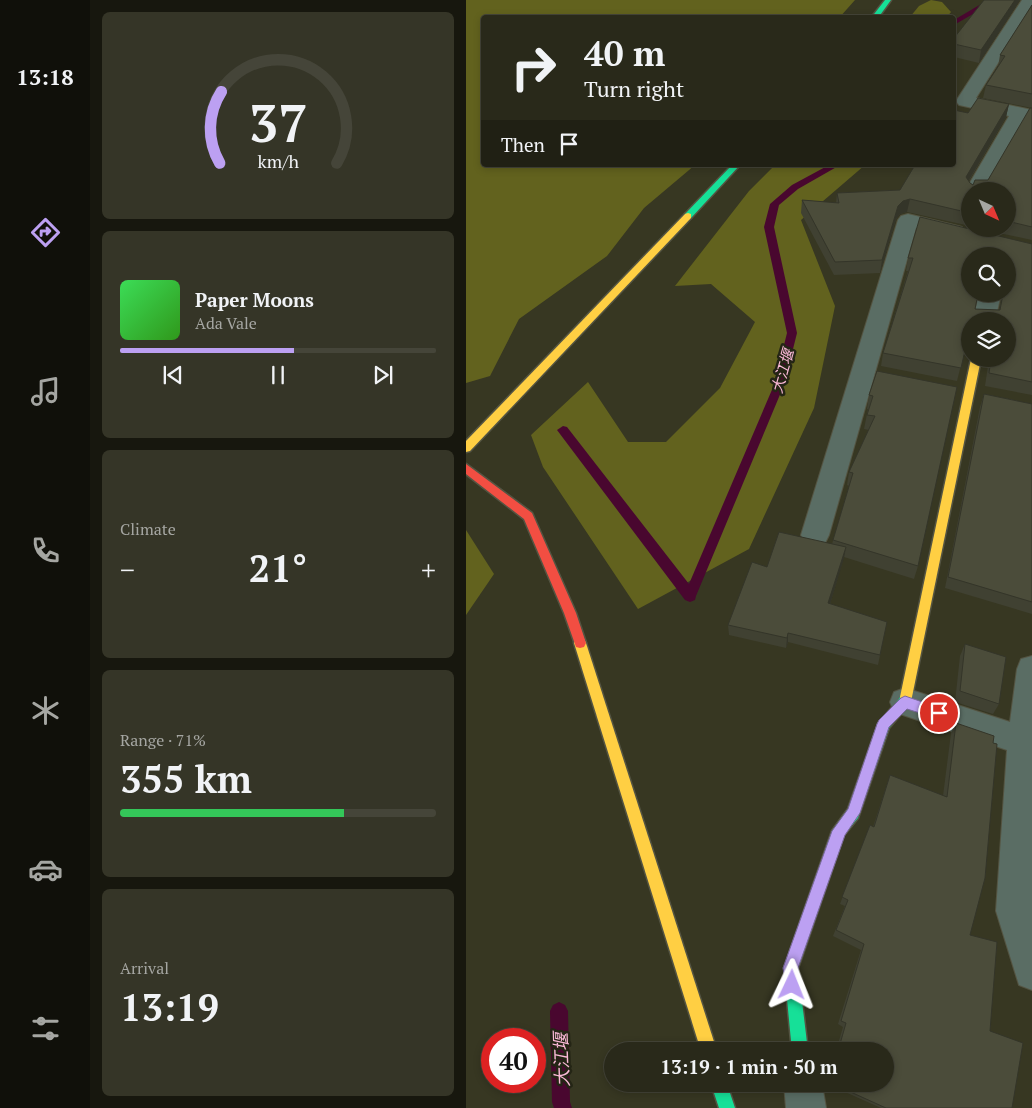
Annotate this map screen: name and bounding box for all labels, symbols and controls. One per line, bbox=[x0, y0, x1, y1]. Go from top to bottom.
text: 40 m bbox=[584, 30, 665, 76]
icon: right bbox=[501, 35, 566, 100]
text: 13:18 bbox=[16, 62, 74, 91]
text: Turn right bbox=[584, 74, 684, 103]
text: 37 bbox=[249, 88, 307, 157]
icon: arrive bbox=[555, 130, 583, 158]
text: Then bbox=[501, 132, 545, 157]
text: km/h bbox=[257, 149, 299, 173]
north arrow bbox=[961, 182, 1016, 238]
map controls bbox=[961, 182, 1016, 367]
icon: directions bbox=[28, 215, 63, 250]
button: search bbox=[961, 247, 1016, 302]
text: Paper Moons bbox=[195, 287, 314, 312]
text: Ada Vale bbox=[195, 312, 257, 334]
button: layers bbox=[961, 312, 1016, 367]
water label: 大江堰 bbox=[766, 344, 799, 395]
icon: previous bbox=[159, 361, 187, 389]
icon: pause bbox=[264, 361, 292, 389]
icon: next bbox=[369, 361, 397, 389]
icon: music bbox=[28, 374, 63, 409]
text: Climate bbox=[120, 518, 176, 540]
icon: phone bbox=[28, 533, 63, 568]
text: 21° bbox=[249, 543, 307, 593]
text: − bbox=[120, 551, 135, 588]
text: + bbox=[421, 551, 436, 588]
pin bbox=[918, 692, 960, 734]
icon: climate bbox=[28, 693, 63, 728]
icon: arrive bbox=[925, 699, 953, 727]
text: Range · 71% bbox=[120, 729, 206, 751]
text: 355 km bbox=[120, 754, 252, 804]
icon: car bbox=[28, 852, 63, 887]
text: Arrival bbox=[120, 957, 169, 979]
position arrow bbox=[765, 958, 817, 1010]
text: 13:19 bbox=[120, 982, 219, 1032]
icon: filters bbox=[28, 1011, 63, 1046]
speed limit sign: 40 bbox=[481, 1028, 546, 1093]
water label: 大江堰 bbox=[548, 1030, 574, 1087]
text: 13:19 · 1 min · 50 m bbox=[660, 1054, 838, 1079]

